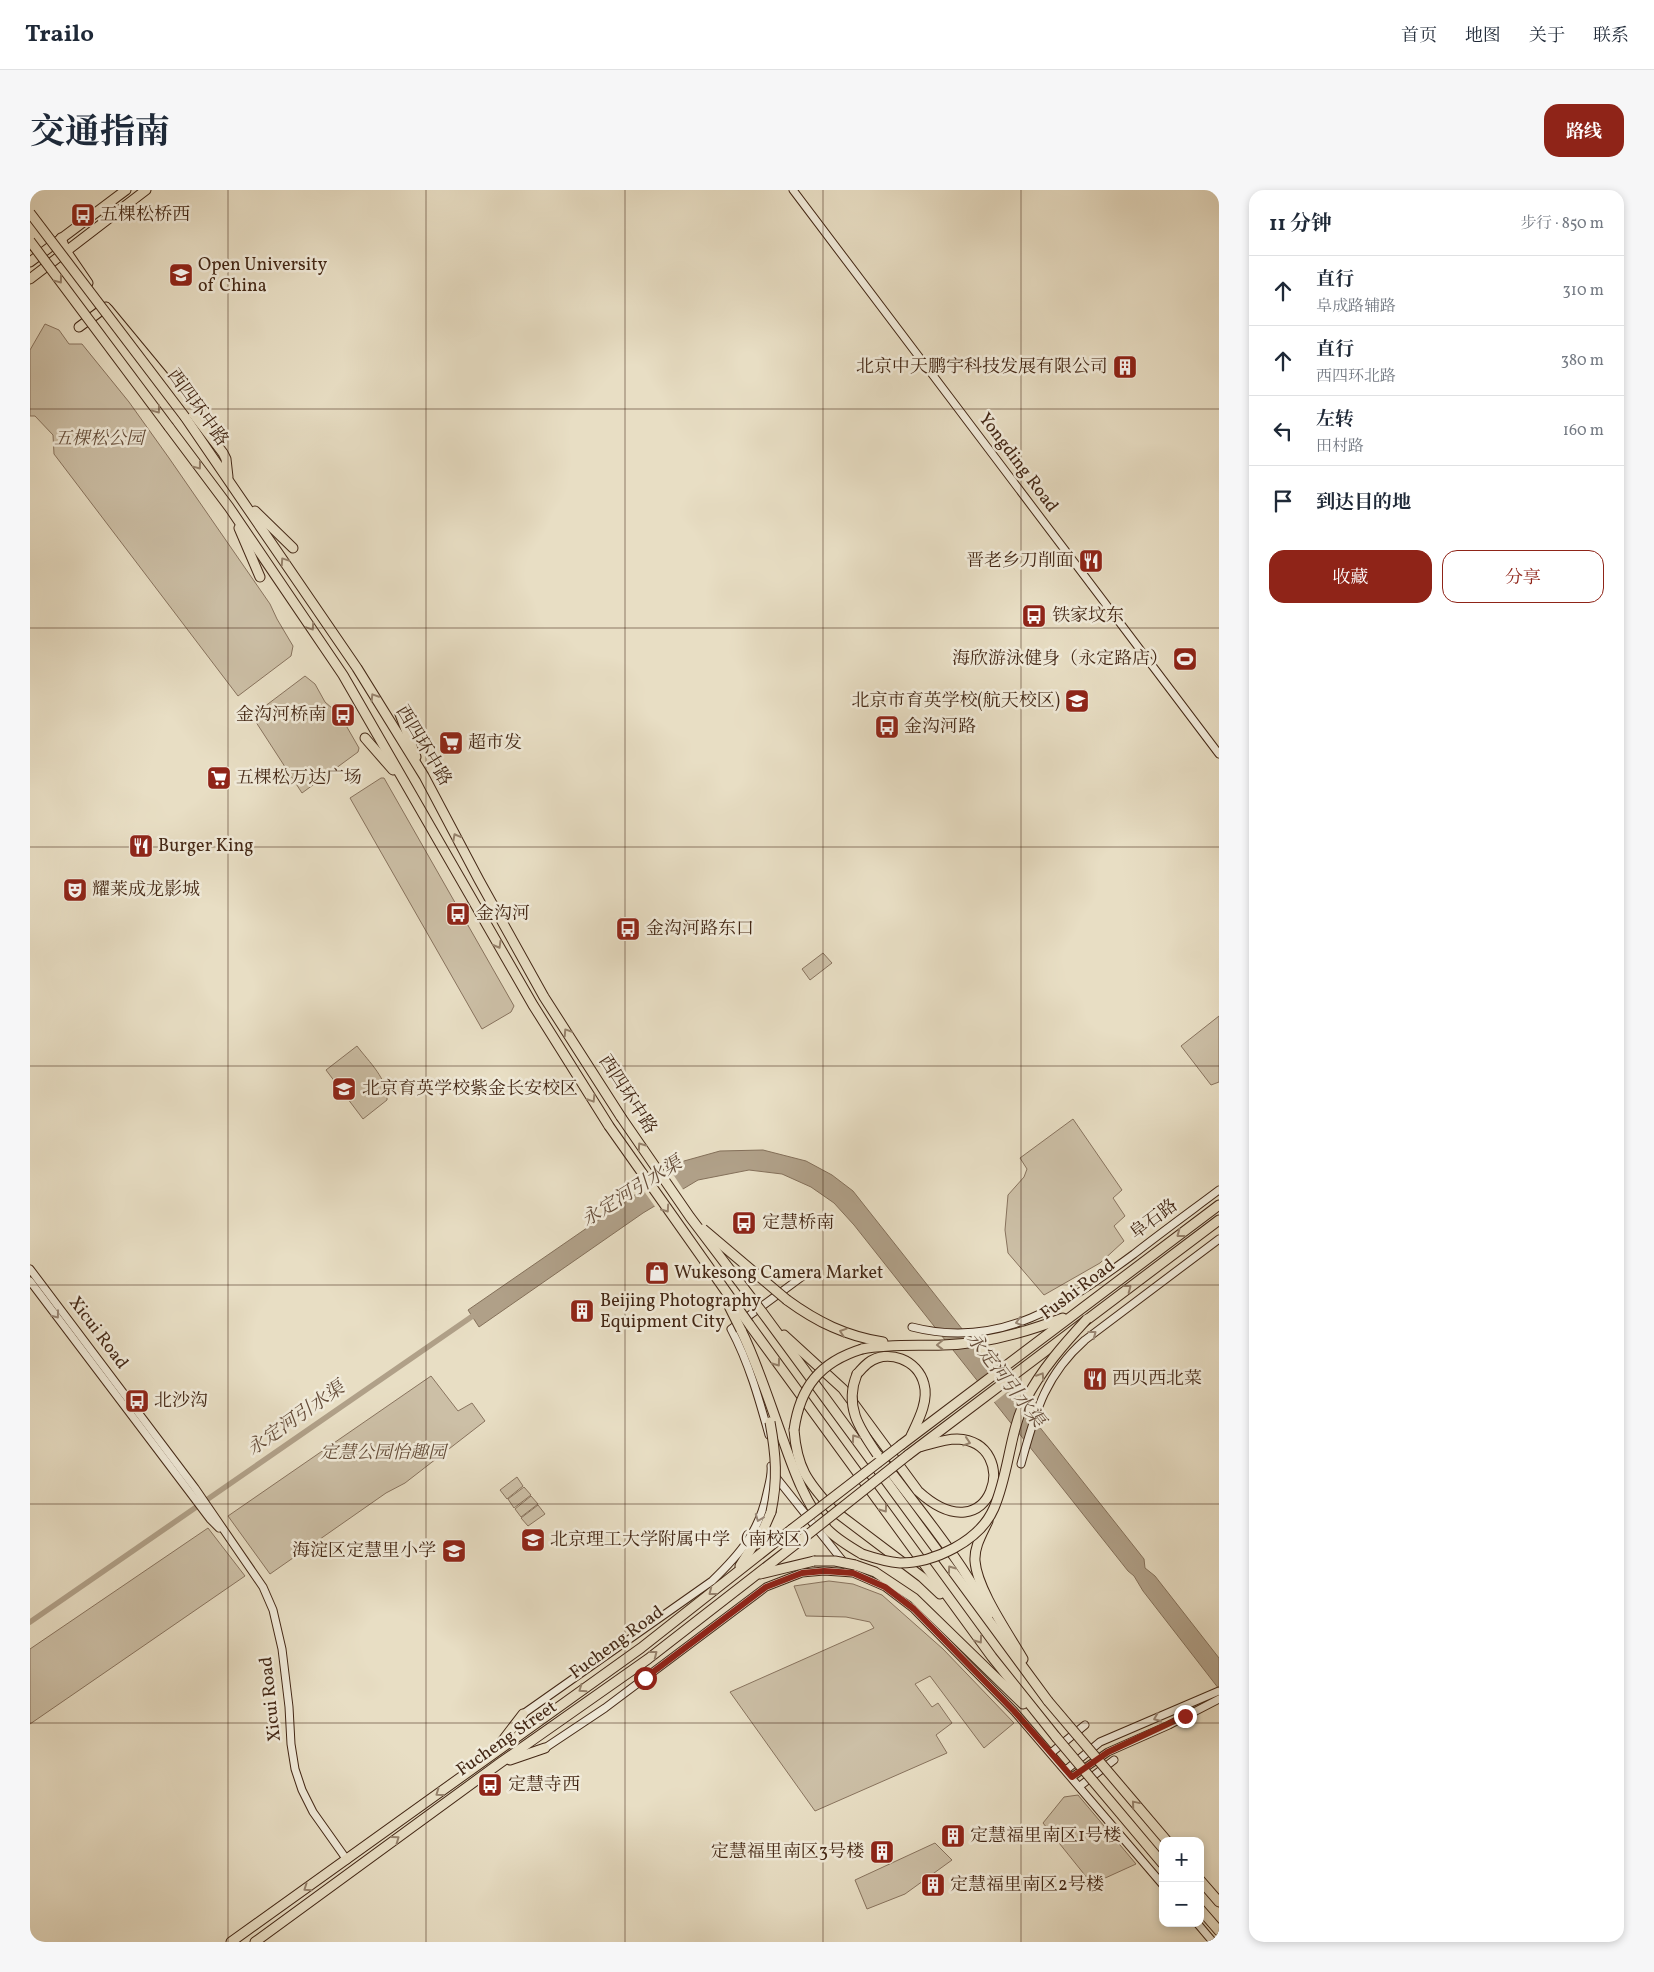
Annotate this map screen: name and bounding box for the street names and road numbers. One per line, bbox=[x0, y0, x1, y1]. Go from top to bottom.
street label: 西四环中路 bbox=[160, 364, 234, 452]
street label: Yongding Road bbox=[972, 408, 1064, 518]
street label: 西四环中路 bbox=[389, 701, 457, 791]
street label: 西四环中路 bbox=[592, 1050, 662, 1140]
street label: 阜石路 bbox=[1125, 1194, 1183, 1246]
street label: Fushi Road bbox=[1035, 1254, 1121, 1326]
street label: Xicui Road bbox=[62, 1291, 134, 1375]
street label: Fucheng Road bbox=[565, 1600, 669, 1686]
street label: Xicui Road bbox=[254, 1655, 288, 1743]
street label: Fucheng Street bbox=[452, 1695, 562, 1783]

